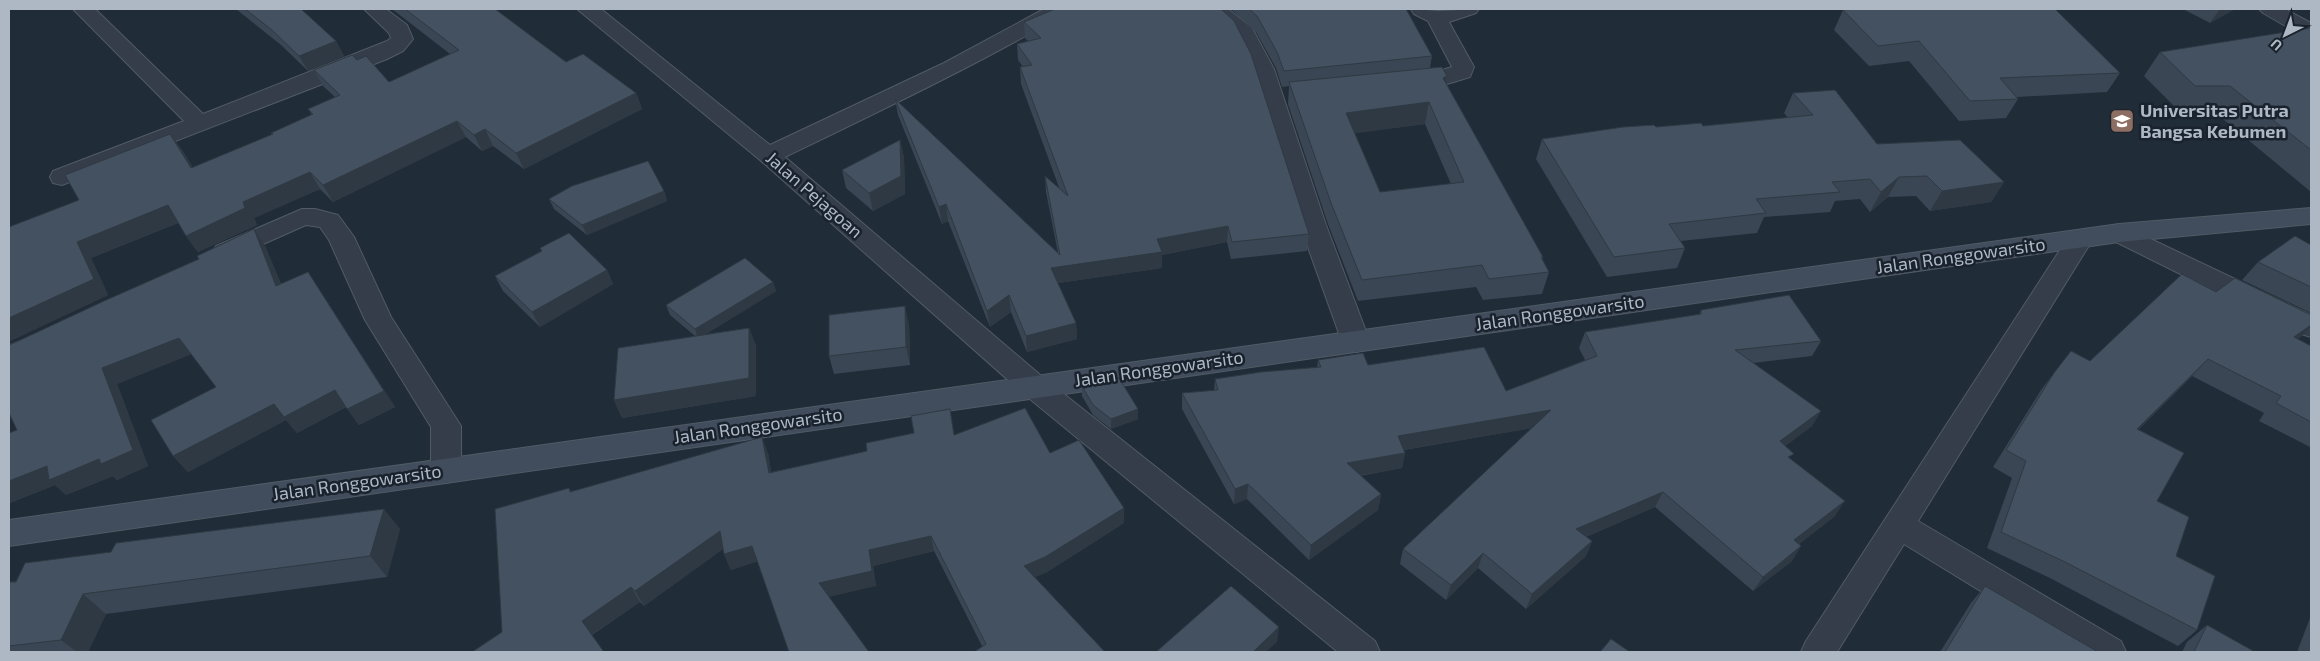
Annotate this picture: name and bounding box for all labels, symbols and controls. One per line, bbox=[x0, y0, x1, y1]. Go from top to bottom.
north arrow bbox=[2260, 10, 2310, 60]
text: U bbox=[2267, 36, 2285, 55]
place label: Universitas Putra Bangsa Kebumen bbox=[2140, 99, 2289, 142]
school or university icon: Universitas Putra Bangsa Kebumen bbox=[2109, 108, 2135, 134]
street label: Jalan Pejagoan bbox=[762, 146, 867, 242]
street label: Jalan Ronggowarsito bbox=[1875, 232, 2047, 278]
street label: Jalan Ronggowarsito bbox=[1474, 289, 1646, 335]
street label: Jalan Ronggowarsito bbox=[1073, 345, 1245, 391]
street label: Jalan Ronggowarsito bbox=[672, 402, 844, 448]
street label: Jalan Ronggowarsito bbox=[271, 459, 443, 505]

